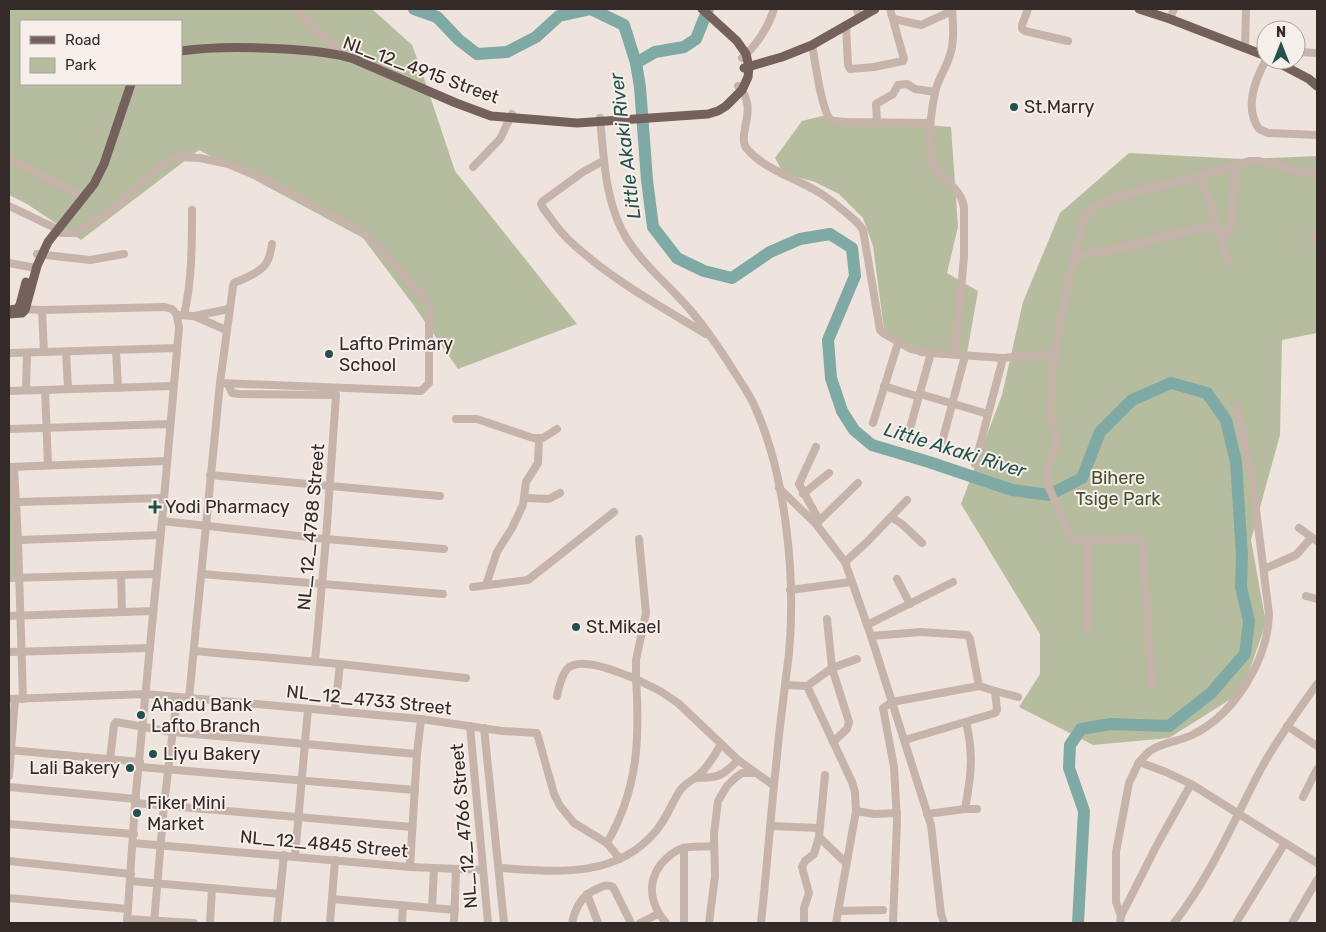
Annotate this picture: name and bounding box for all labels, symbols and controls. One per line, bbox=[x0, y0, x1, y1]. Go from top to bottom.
legend bbox=[20, 20, 182, 85]
north arrow bbox=[1256, 20, 1306, 70]
text: N bbox=[1276, 24, 1286, 41]
text: Road bbox=[65, 31, 101, 49]
street label: NL_12_4915 Street bbox=[340, 32, 502, 108]
text: Park bbox=[65, 56, 96, 74]
water label: Little Akaki River bbox=[605, 71, 645, 220]
place label: St.Marry bbox=[1024, 96, 1095, 118]
marker: St.Marry bbox=[1008, 101, 1020, 113]
place label: Lafto Primary School bbox=[339, 333, 453, 376]
marker: Lafto Primary School bbox=[323, 348, 335, 360]
water label: Little Akaki River bbox=[881, 417, 1029, 483]
street label: NL_12_4788 Street bbox=[293, 443, 329, 611]
park label: Bihere Tsige Park bbox=[1075, 467, 1161, 510]
place label: Yodi Pharmacy bbox=[165, 496, 290, 518]
marker: Yodi Pharmacy bbox=[149, 501, 161, 513]
place label: St.Mikael bbox=[586, 616, 661, 638]
marker: St.Mikael bbox=[570, 621, 582, 633]
street label: NL_12_4733 Street bbox=[285, 680, 453, 720]
place label: Ahadu Bank Lafto Branch bbox=[151, 694, 260, 737]
marker: Ahadu Bank Lafto Branch bbox=[135, 709, 147, 721]
place label: Liyu Bakery bbox=[163, 743, 260, 765]
street label: NL_12_4766 Street bbox=[446, 743, 482, 909]
marker: Liyu Bakery bbox=[147, 748, 159, 760]
place label: Lali Bakery bbox=[29, 757, 120, 779]
marker: Lali Bakery bbox=[124, 762, 136, 774]
place label: Fiker Mini Market bbox=[147, 792, 226, 835]
marker: Fiker Mini Market bbox=[131, 807, 143, 819]
street label: NL_12_4845 Street bbox=[239, 826, 409, 862]

